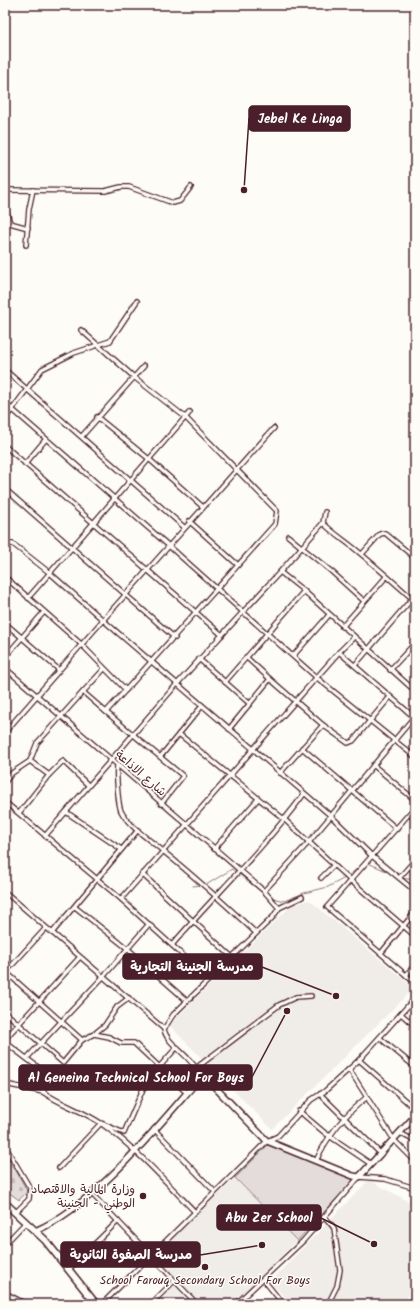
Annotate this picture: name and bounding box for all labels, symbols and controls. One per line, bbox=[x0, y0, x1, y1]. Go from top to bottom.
callout: Jebel Ke Linga bbox=[249, 106, 350, 131]
text: Jebel Ke Linga bbox=[258, 109, 343, 130]
street label: شارع الاذاعة bbox=[111, 746, 171, 801]
callout: مدرسة الجنينة التجارية bbox=[123, 954, 262, 979]
text: مدرسة الجنينة التجارية bbox=[130, 957, 254, 978]
callout: Al Geneina Technical School For Boys bbox=[19, 1065, 252, 1090]
text: Al Geneina Technical School For Boys bbox=[28, 1068, 244, 1089]
place label: وزارة المالية والاقتصاد الوطني - الجنينة bbox=[31, 1180, 135, 1214]
marker: وزارة المالية والاقتصاد الوطني - الجنينة bbox=[138, 1191, 148, 1201]
callout: Abu Zer School bbox=[217, 1205, 321, 1230]
text: Abu Zer School bbox=[225, 1208, 313, 1229]
callout: مدرسة الصفوة الثانوية bbox=[61, 1242, 200, 1267]
text: مدرسة الصفوة الثانوية bbox=[70, 1245, 193, 1266]
marker: School Farouq Secondary School For Boys bbox=[200, 1262, 210, 1272]
place label: School Farouq Secondary School For Boys bbox=[100, 1271, 310, 1290]

